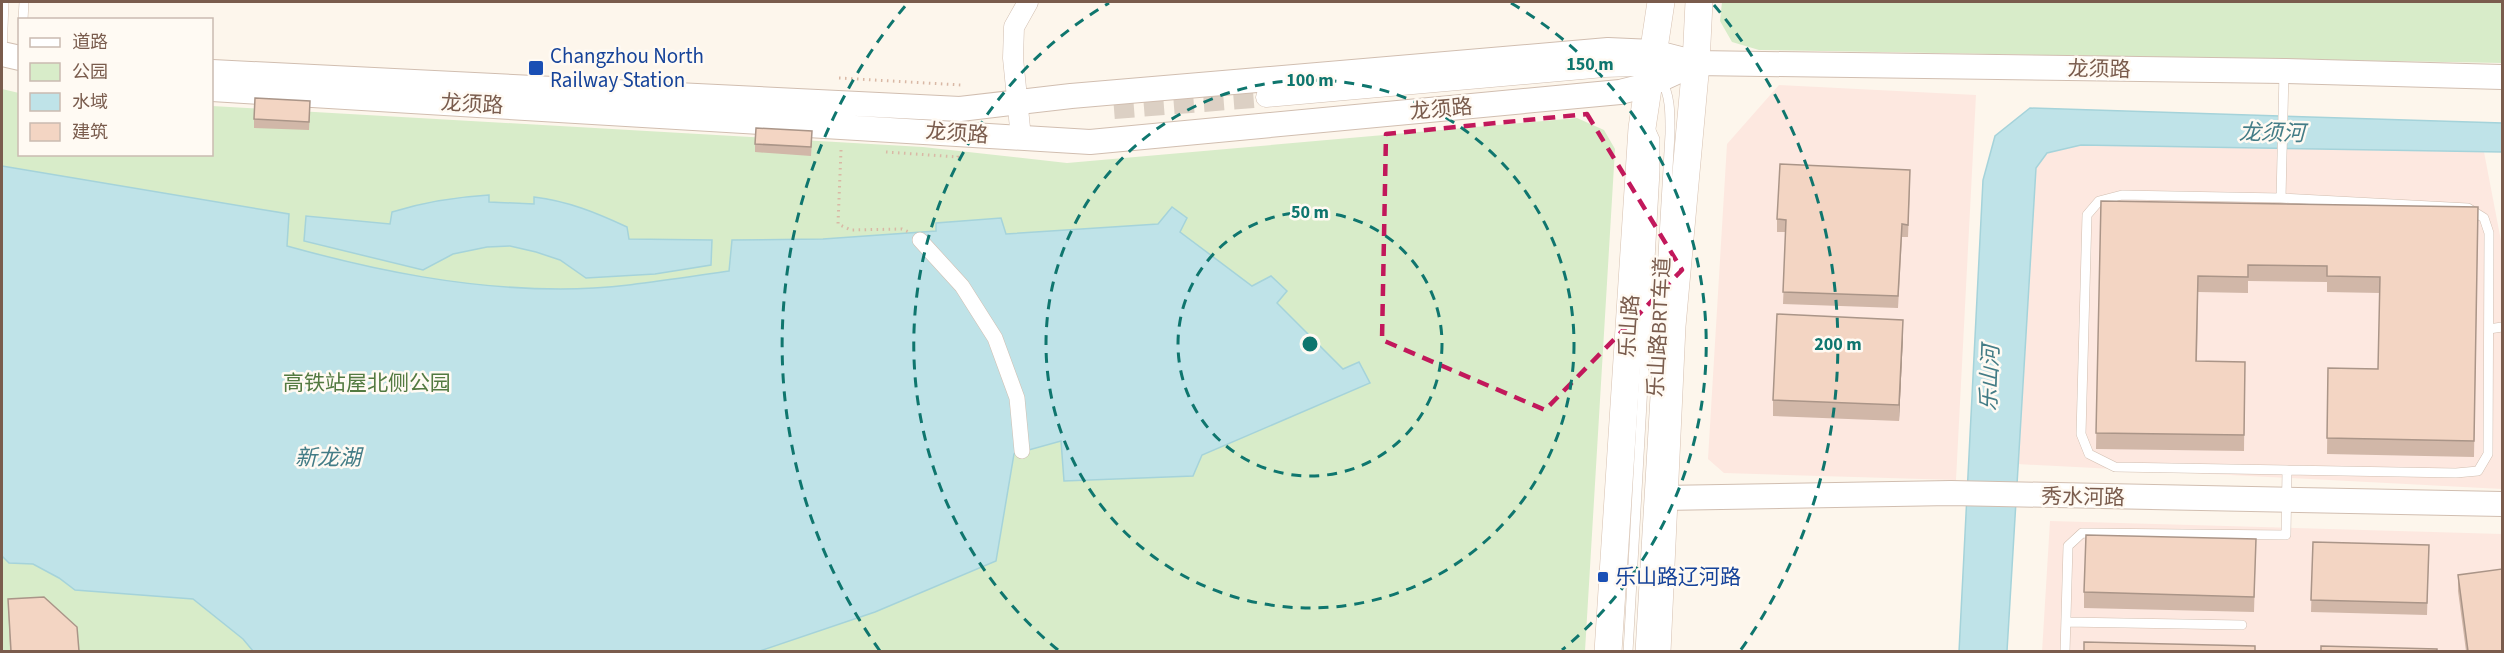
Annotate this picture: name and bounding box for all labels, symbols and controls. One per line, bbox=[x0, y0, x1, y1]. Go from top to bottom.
legend bbox=[18, 18, 213, 156]
text: 道路 bbox=[72, 30, 108, 55]
place label: Changzhou North Railway Station bbox=[550, 41, 704, 95]
text: 150 m bbox=[1566, 52, 1614, 77]
street label: 龙须路 bbox=[2067, 53, 2131, 85]
marker: Changzhou North Railway Station bbox=[527, 59, 545, 77]
text: 公园 bbox=[72, 60, 108, 85]
text: 100 m bbox=[1286, 68, 1334, 93]
street label: 龙须路 bbox=[440, 87, 504, 121]
text: 水域 bbox=[72, 90, 108, 115]
street label: 龙须路 bbox=[1408, 91, 1474, 127]
street label: 龙须路 bbox=[925, 116, 989, 150]
water label: 龙须河 bbox=[2239, 116, 2309, 150]
text: 建筑 bbox=[72, 120, 108, 145]
text: 50 m bbox=[1291, 200, 1329, 225]
street label: 乐山路BRT车道 bbox=[1640, 256, 1678, 398]
street label: 乐山路 bbox=[1612, 294, 1646, 358]
text: 200 m bbox=[1814, 332, 1862, 357]
centre of rings bbox=[1300, 334, 1320, 354]
water label: 乐山河 bbox=[1973, 341, 2007, 412]
park label: 高铁站屋北侧公园 bbox=[283, 368, 451, 398]
water label: 新龙湖 bbox=[295, 442, 364, 474]
street label: 秀水河路 bbox=[2041, 481, 2125, 513]
place label: 乐山路辽河路 bbox=[1615, 562, 1741, 592]
marker: 乐山路辽河路 bbox=[1596, 570, 1610, 584]

